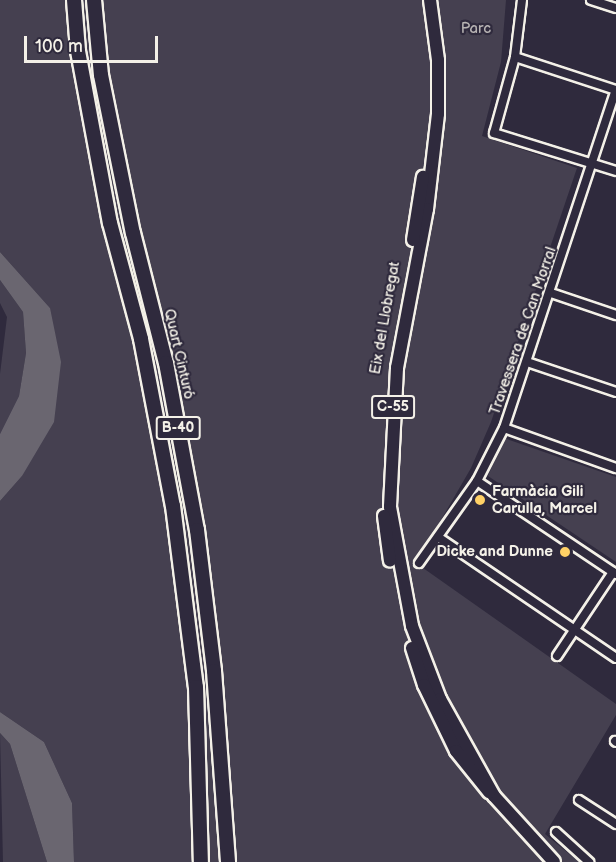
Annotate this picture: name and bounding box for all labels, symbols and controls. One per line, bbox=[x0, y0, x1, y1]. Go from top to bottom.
park label: Parc bbox=[461, 20, 491, 38]
scale bar bbox=[27, 24, 160, 62]
text: 100 m bbox=[35, 36, 83, 57]
street label: Travessera de Can Morral bbox=[486, 245, 560, 417]
street label: Eix del Llobregat bbox=[366, 260, 404, 376]
street label: Quart Cinturó bbox=[160, 307, 198, 401]
road number: C-55 bbox=[370, 396, 416, 418]
road number: B-40 bbox=[156, 417, 201, 439]
place label: Farmàcia Gili Carulla, Marcel bbox=[492, 482, 597, 517]
marker: Farmàcia Gili Carulla, Marcel bbox=[473, 493, 487, 507]
place label: Dicke and Dunne bbox=[436, 543, 553, 561]
marker: Dicke and Dunne bbox=[558, 545, 572, 559]

